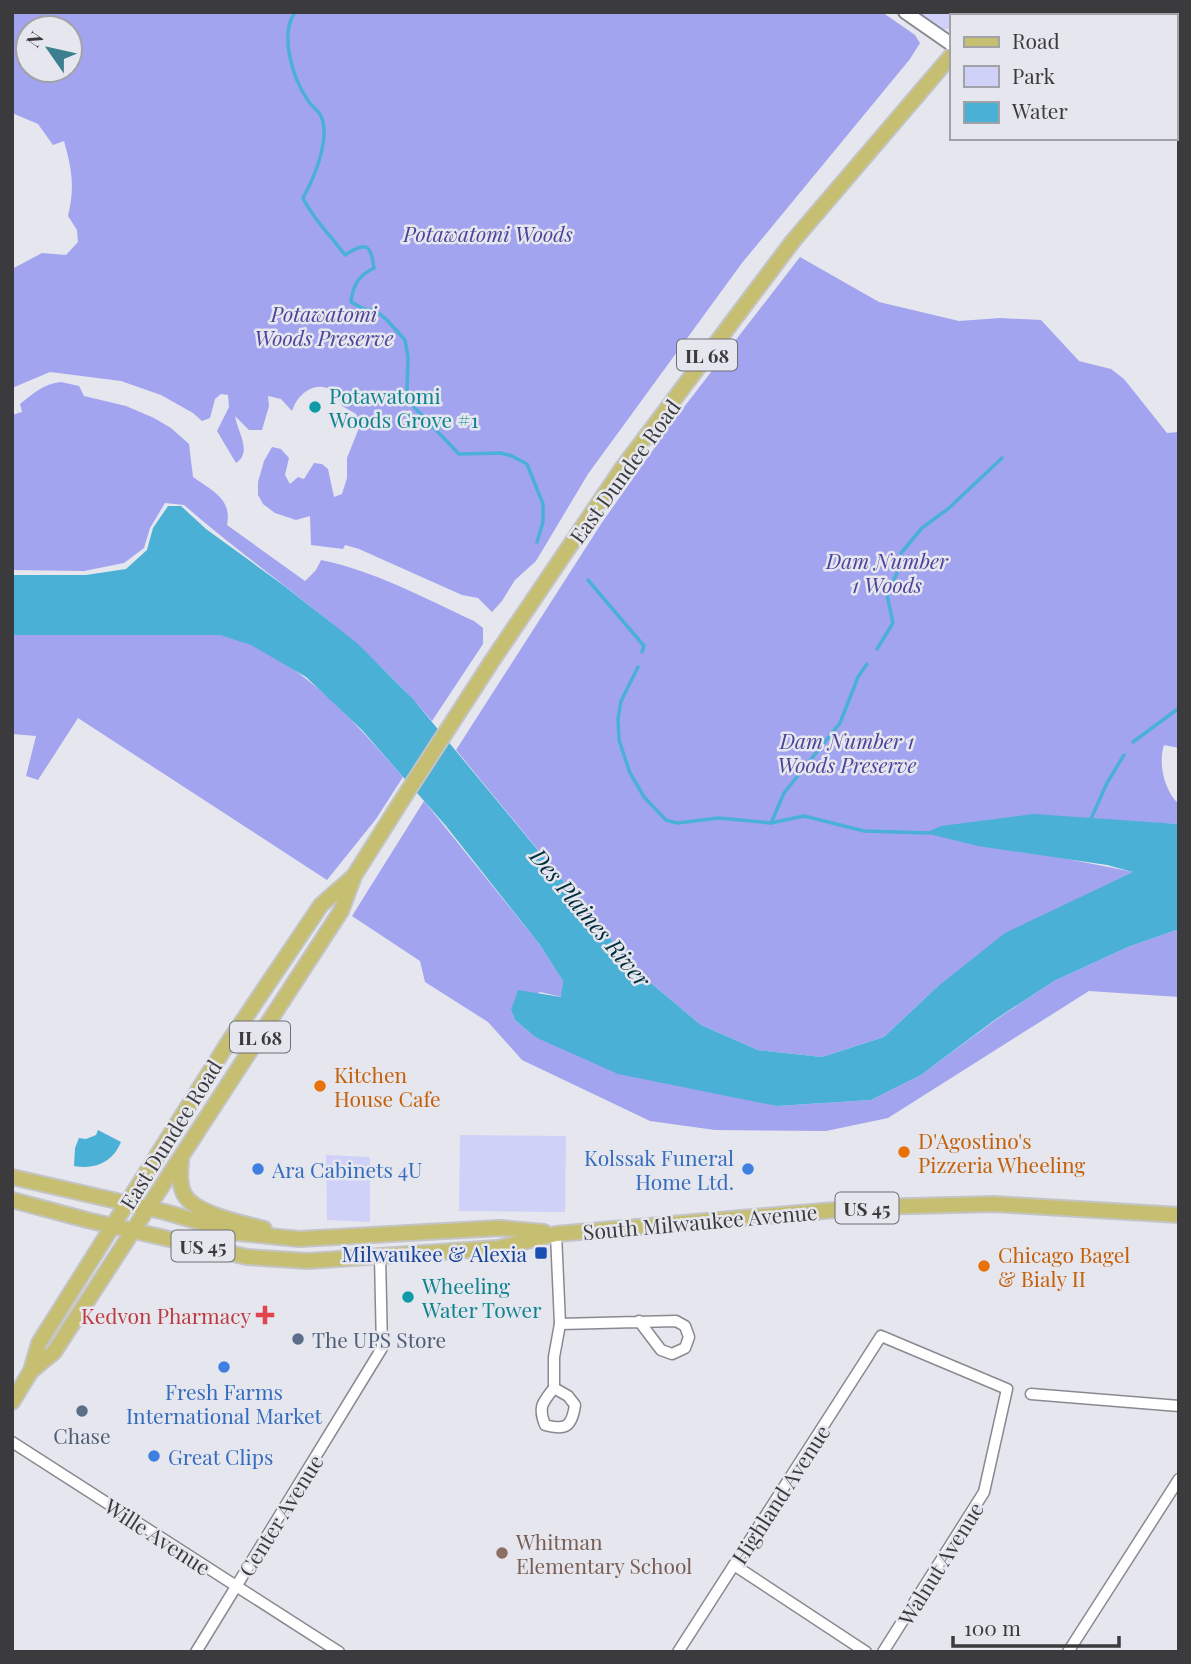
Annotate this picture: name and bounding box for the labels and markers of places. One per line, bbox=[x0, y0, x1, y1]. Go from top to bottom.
place label: Potawatomi Woods Grove #1 bbox=[328, 381, 479, 433]
marker: Potawatomi Woods Grove #1 bbox=[307, 399, 323, 415]
place label: Kitchen House Cafe bbox=[334, 1060, 441, 1112]
marker: Kitchen House Cafe bbox=[312, 1078, 328, 1094]
place label: D'Agostino's Pizzeria Wheeling bbox=[918, 1126, 1085, 1178]
place label: Kolssak Funeral Home Ltd. bbox=[584, 1143, 734, 1195]
marker: D'Agostino's Pizzeria Wheeling bbox=[896, 1144, 912, 1160]
place label: Ara Cabinets 4U bbox=[271, 1155, 422, 1183]
marker: Ara Cabinets 4U bbox=[250, 1161, 266, 1177]
marker: Kolssak Funeral Home Ltd. bbox=[740, 1161, 756, 1177]
place label: Milwaukee & Alexia bbox=[341, 1239, 528, 1267]
place label: Chicago Bagel & Bialy II bbox=[998, 1240, 1130, 1292]
marker: Milwaukee & Alexia bbox=[533, 1245, 549, 1261]
marker: Chicago Bagel & Bialy II bbox=[976, 1258, 992, 1274]
place label: Wheeling Water Tower bbox=[421, 1271, 542, 1323]
marker: Wheeling Water Tower bbox=[400, 1289, 416, 1305]
place label: Kedvon Pharmacy bbox=[81, 1301, 251, 1329]
marker: Kedvon Pharmacy bbox=[257, 1307, 273, 1323]
place label: The UPS Store bbox=[312, 1325, 446, 1353]
marker: The UPS Store bbox=[290, 1331, 306, 1347]
marker: Fresh Farms International Market bbox=[216, 1359, 232, 1375]
place label: Fresh Farms International Market bbox=[126, 1377, 323, 1429]
marker: Chase bbox=[74, 1403, 90, 1419]
place label: Chase bbox=[53, 1421, 111, 1449]
place label: Great Clips bbox=[168, 1442, 273, 1470]
marker: Great Clips bbox=[146, 1448, 162, 1464]
place label: Whitman Elementary School bbox=[515, 1527, 692, 1579]
marker: Whitman Elementary School bbox=[494, 1545, 510, 1561]

